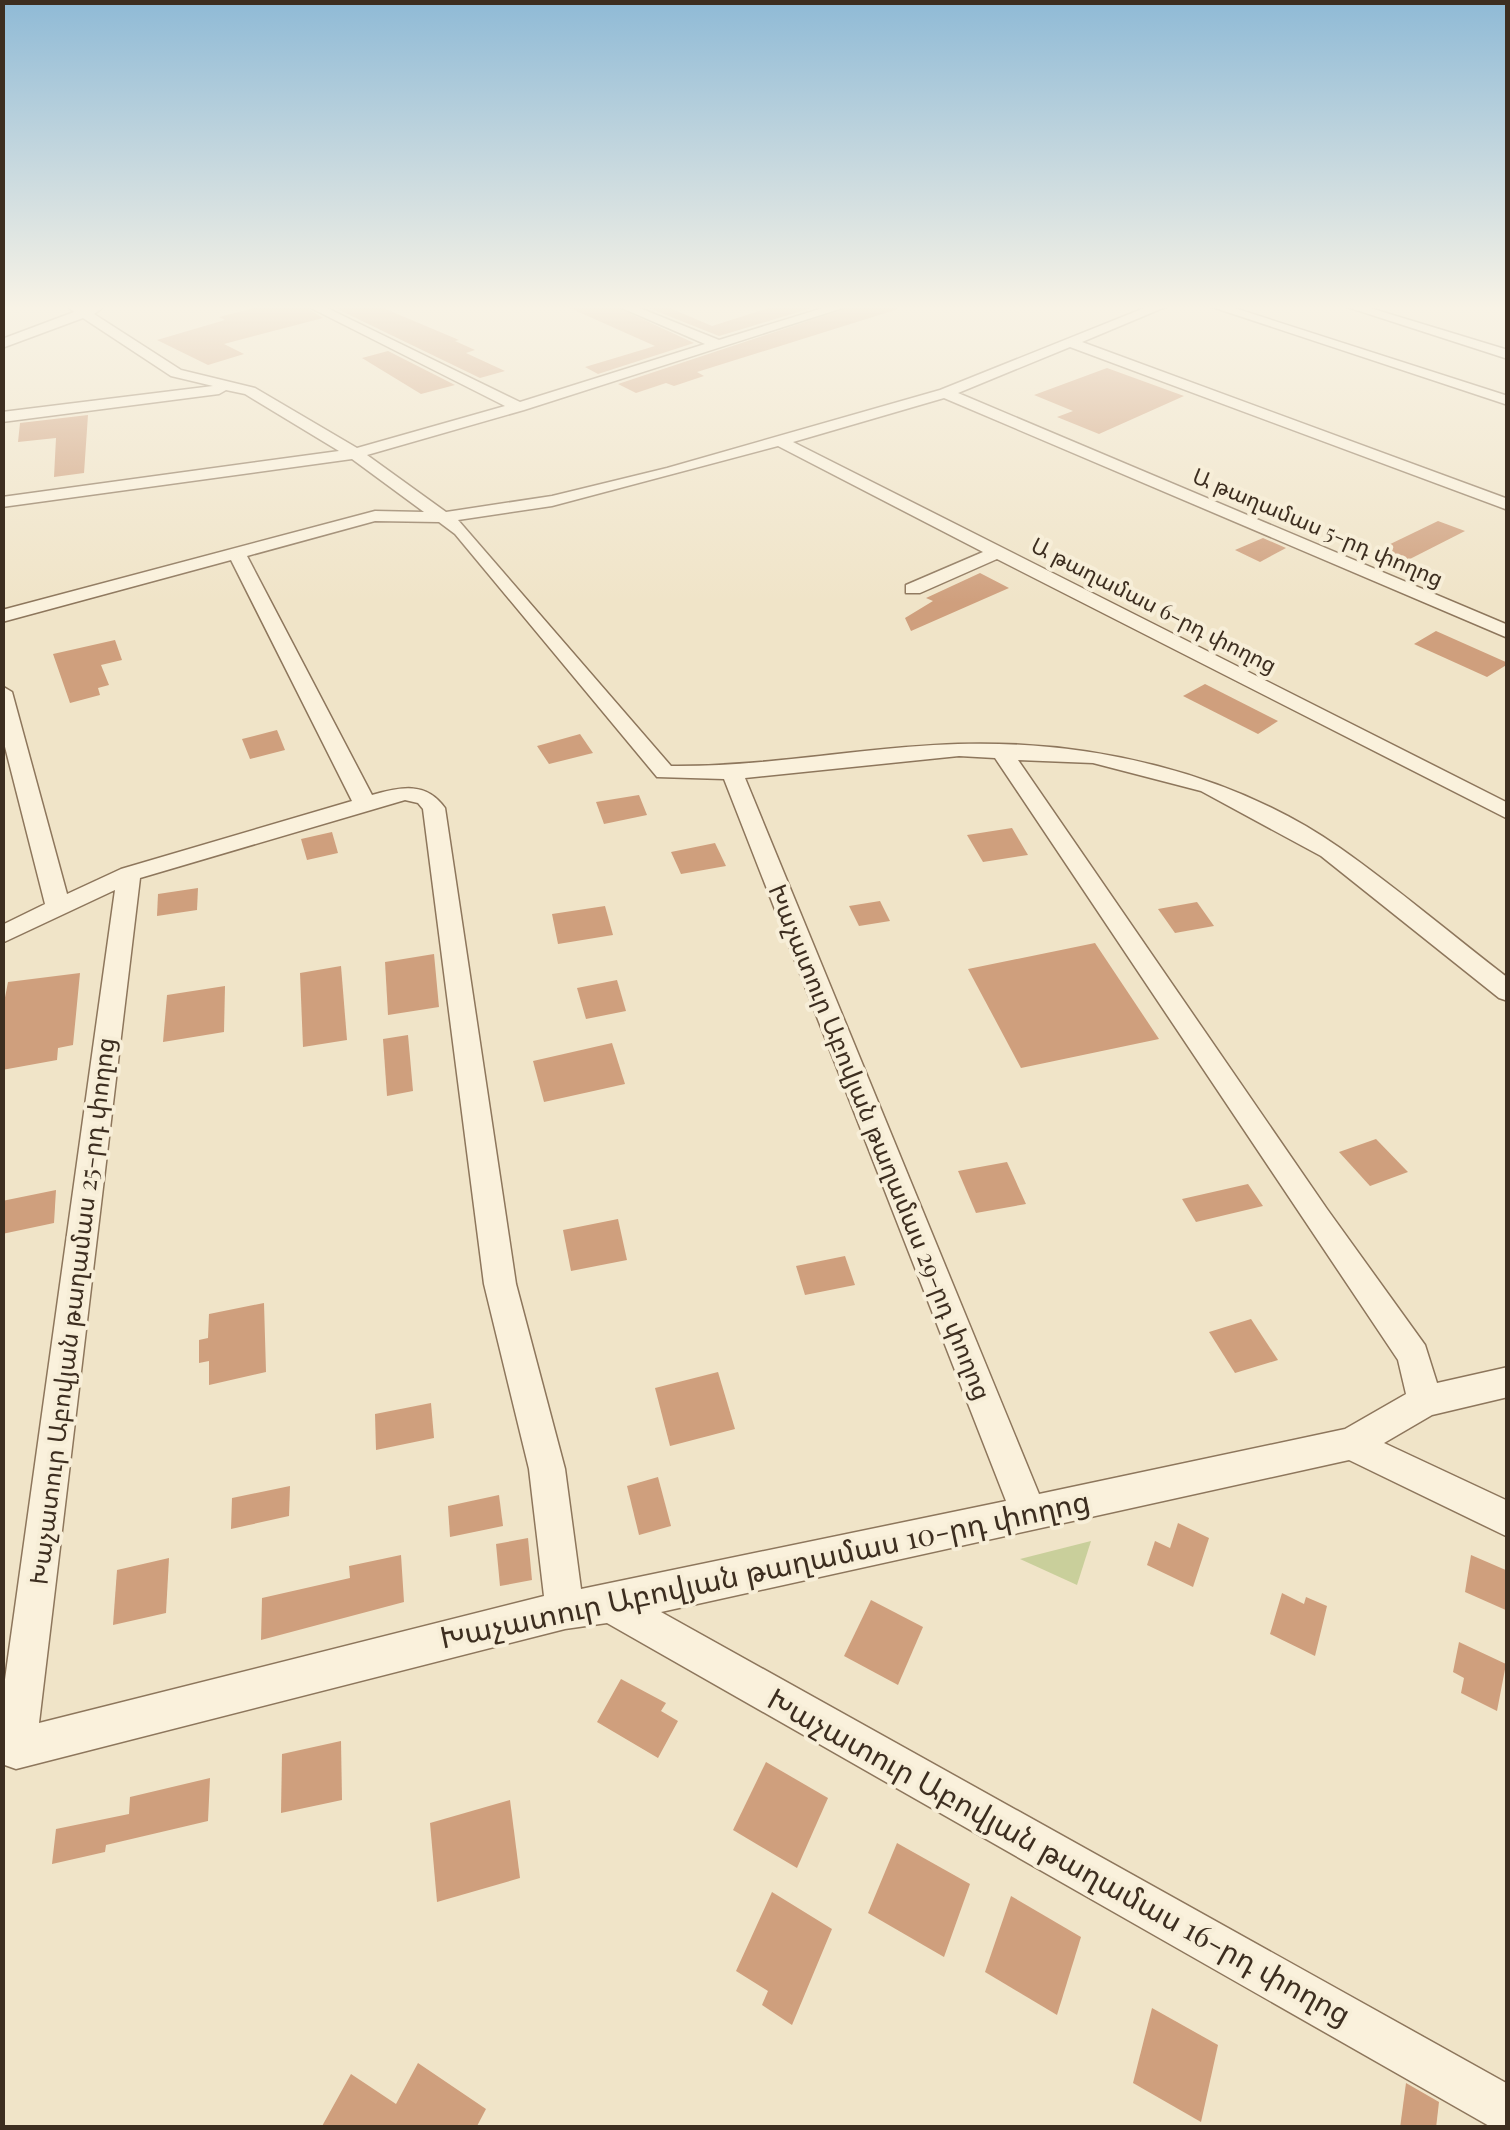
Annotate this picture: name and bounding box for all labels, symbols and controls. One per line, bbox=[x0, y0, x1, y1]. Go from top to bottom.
street label: Ա թաղամաս 5-րդ փողոց bbox=[1188, 460, 1448, 593]
street label: Ա թաղամաս 6-րդ փողոց bbox=[1027, 529, 1282, 679]
street label: Խաչատուր Աբովյան թաղամաս 29-րդ փողոց bbox=[762, 879, 1000, 1404]
street label: Խաչատուր Աբովյան թաղամաս 25-րդ փողոց bbox=[21, 1035, 120, 1586]
street label: Խաչատուր Աբովյան թաղամաս 10-րդ փողոց bbox=[436, 1479, 1093, 1657]
street label: Խաչատուր Աբովյան թաղամաս 16-րդ փողոց bbox=[761, 1677, 1359, 2033]

